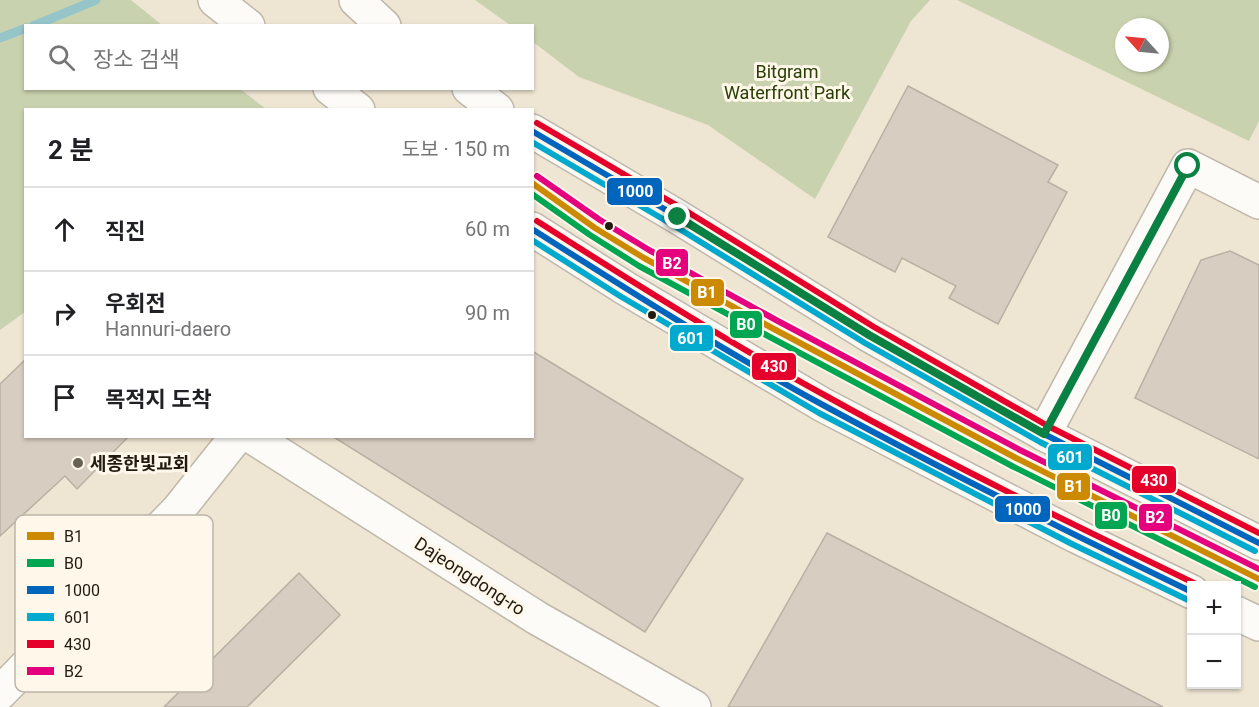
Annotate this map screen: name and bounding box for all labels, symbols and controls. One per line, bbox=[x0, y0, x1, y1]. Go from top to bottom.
north arrow bbox=[1115, 18, 1169, 72]
search box bbox=[24, 24, 534, 90]
icon: search bbox=[45, 41, 78, 74]
text: 장소 검색 bbox=[93, 47, 179, 72]
park label: Bitgram Waterfront Park bbox=[724, 61, 851, 103]
text: 2 분 bbox=[48, 135, 93, 165]
text: 도보 · 150 m bbox=[402, 137, 510, 161]
route start bbox=[1174, 152, 1200, 178]
line badge: 1000 bbox=[606, 177, 663, 206]
text: 1000 bbox=[617, 182, 653, 201]
route end bbox=[664, 203, 690, 229]
icon: ahead bbox=[48, 213, 81, 246]
text: 60 m bbox=[465, 217, 510, 241]
text: 직진 bbox=[105, 219, 145, 244]
unlabelled marker bbox=[603, 220, 615, 232]
line badge: B2 bbox=[655, 248, 689, 277]
text: B2 bbox=[662, 254, 682, 273]
line badge: B1 bbox=[690, 278, 725, 307]
text: B1 bbox=[697, 283, 717, 302]
text: 우회전 bbox=[105, 291, 166, 316]
icon: right bbox=[48, 297, 81, 330]
text: 90 m bbox=[465, 301, 510, 325]
unlabelled marker bbox=[646, 309, 658, 321]
line badge: B0 bbox=[729, 310, 763, 339]
text: B0 bbox=[736, 315, 756, 334]
text: Hannuri-daero bbox=[105, 317, 231, 341]
line badge: 601 bbox=[669, 324, 714, 352]
text: 601 bbox=[677, 329, 705, 348]
line badge: 430 bbox=[751, 352, 797, 381]
text: 430 bbox=[760, 357, 788, 376]
icon: arrive bbox=[48, 381, 81, 414]
text: 목적지 도착 bbox=[105, 387, 212, 412]
line badge: 601 bbox=[1047, 443, 1093, 471]
text: 601 bbox=[1056, 448, 1084, 467]
place label: 세종한빛교회 bbox=[90, 453, 189, 474]
marker: 세종한빛교회 bbox=[71, 456, 85, 470]
line badge: 430 bbox=[1131, 465, 1177, 494]
text: 430 bbox=[1140, 471, 1168, 490]
line badge: B1 bbox=[1056, 472, 1091, 501]
text: B1 bbox=[1064, 477, 1084, 496]
line badge: 1000 bbox=[994, 495, 1051, 523]
text: 1000 bbox=[1005, 500, 1041, 519]
line badge: B0 bbox=[1094, 501, 1128, 530]
line badge: B2 bbox=[1138, 503, 1173, 532]
text: B0 bbox=[1101, 506, 1121, 525]
text: B2 bbox=[1145, 508, 1165, 527]
legend bbox=[15, 515, 213, 692]
text: B1 bbox=[64, 527, 83, 546]
street label: Dajeongdong-ro bbox=[411, 532, 529, 620]
text: B0 bbox=[64, 554, 83, 573]
text: 1000 bbox=[64, 581, 100, 600]
map controls bbox=[1187, 581, 1241, 689]
button: + bbox=[1187, 581, 1241, 635]
text: 601 bbox=[64, 608, 91, 627]
text: 430 bbox=[64, 635, 91, 654]
button: − bbox=[1187, 635, 1241, 689]
text: B2 bbox=[64, 662, 83, 681]

